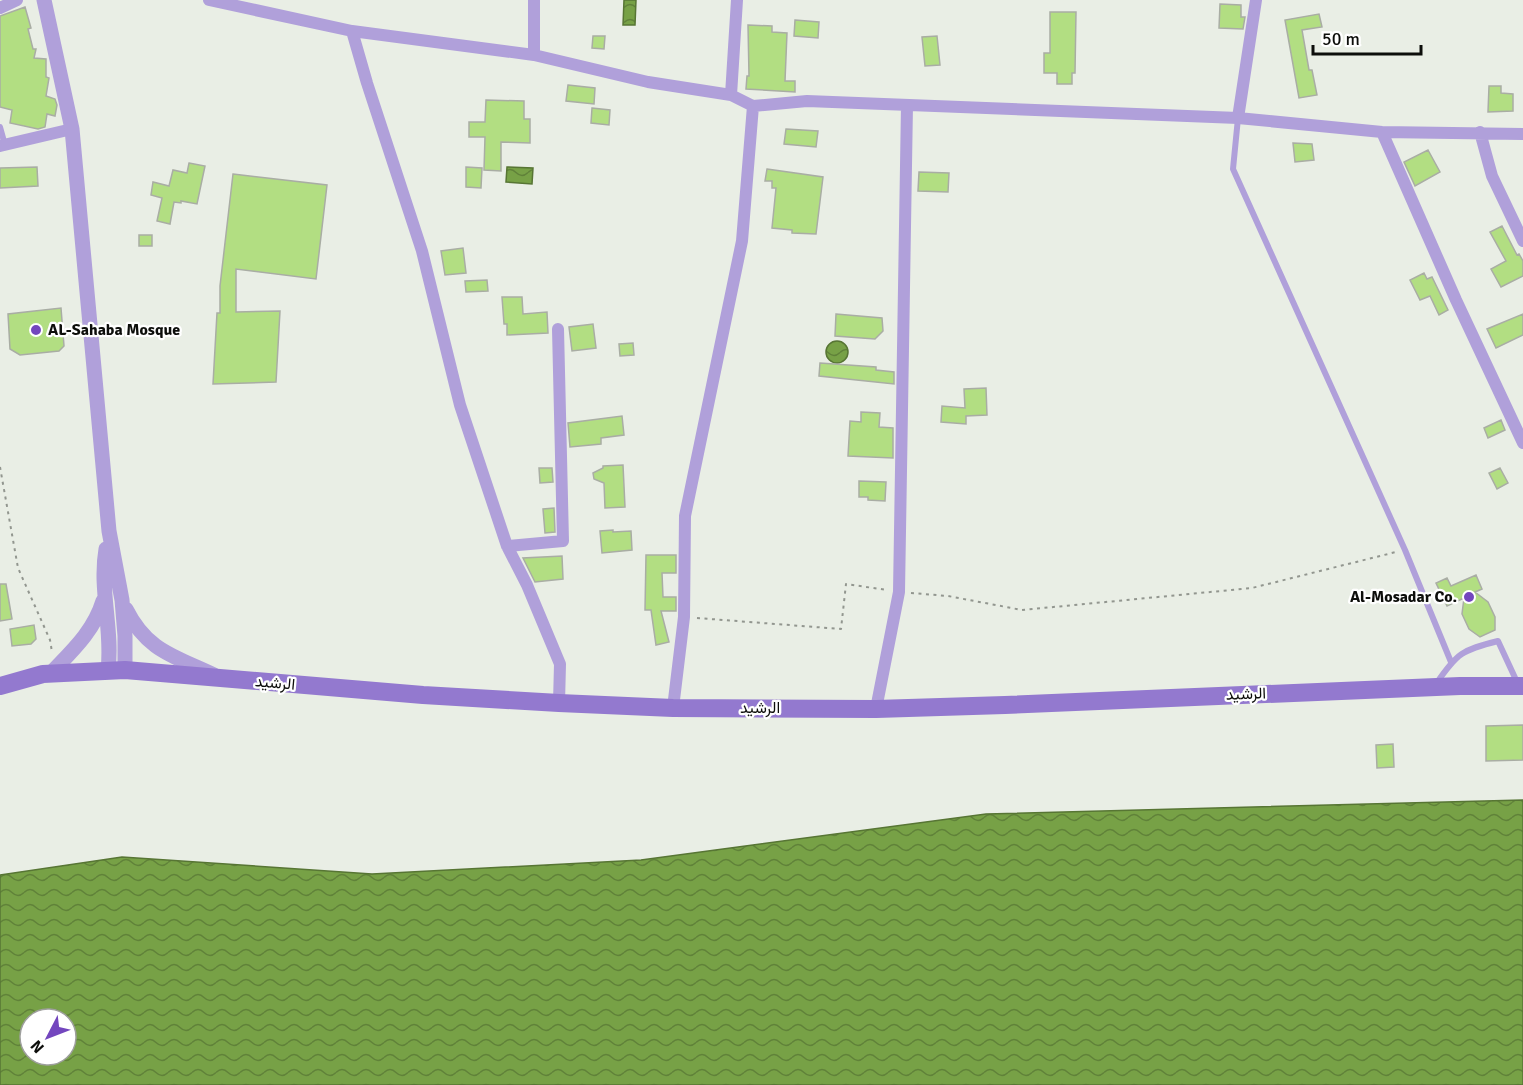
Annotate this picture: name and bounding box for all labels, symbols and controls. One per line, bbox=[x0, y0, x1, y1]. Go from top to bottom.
scale bar bbox=[1313, 18, 1421, 56]
text: 50 m bbox=[1322, 28, 1360, 50]
place label: AL-Sahaba Mosque bbox=[48, 320, 180, 340]
marker: AL-Sahaba Mosque bbox=[29, 323, 43, 337]
place label: Al-Mosadar Co. bbox=[1350, 587, 1457, 607]
marker: Al-Mosadar Co. bbox=[1462, 590, 1476, 604]
street label: الرشيد bbox=[254, 671, 296, 695]
street label: الرشيد bbox=[1226, 683, 1266, 705]
street label: الرشيد bbox=[740, 698, 780, 718]
north arrow bbox=[18, 1007, 78, 1067]
text: N bbox=[26, 1036, 49, 1057]

